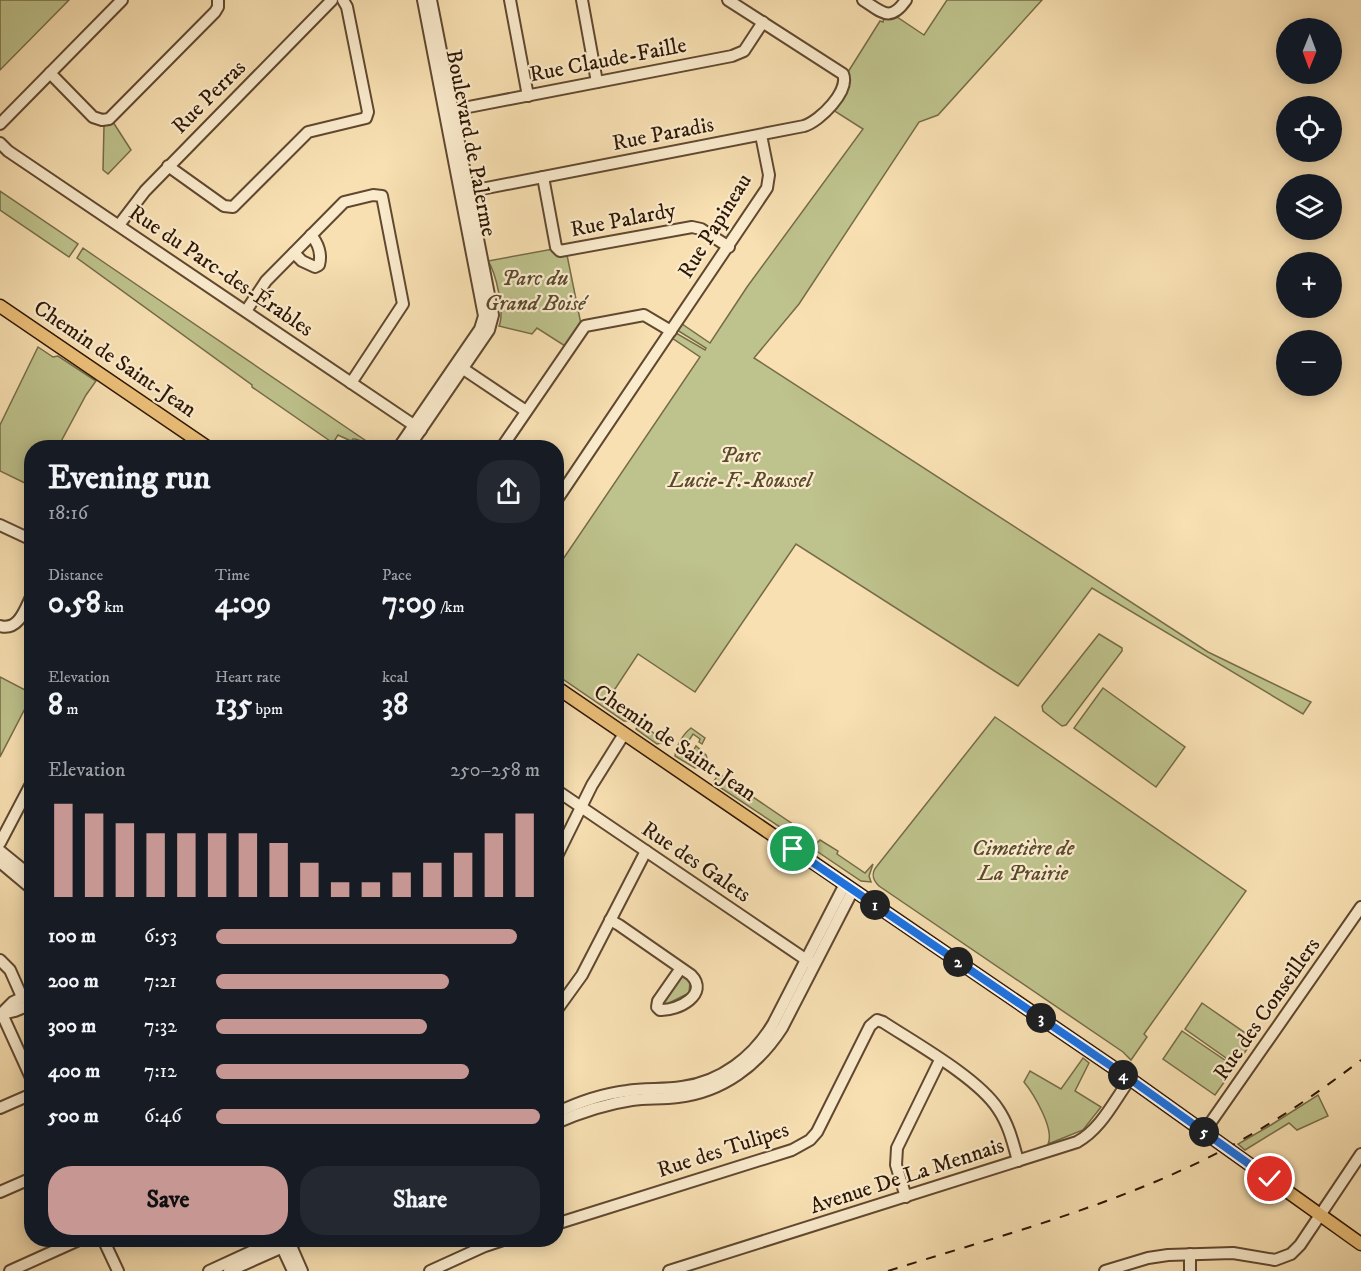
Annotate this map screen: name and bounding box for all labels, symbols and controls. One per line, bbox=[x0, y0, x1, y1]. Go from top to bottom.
north arrow bbox=[1276, 18, 1342, 84]
map controls bbox=[1276, 18, 1342, 396]
street label: Rue Claude-Faille bbox=[527, 32, 689, 88]
street label: Boulevard de Palerme bbox=[440, 47, 502, 239]
street label: Rue Perras bbox=[166, 54, 252, 140]
button: locate bbox=[1276, 96, 1342, 162]
street label: Rue Paradis bbox=[610, 111, 716, 157]
street label: Rue Papineau bbox=[672, 169, 758, 283]
button: layers bbox=[1276, 174, 1342, 240]
street label: Rue Palardy bbox=[568, 196, 678, 243]
street label: Rue du Parc-des-Érables bbox=[124, 199, 318, 343]
button: + bbox=[1276, 252, 1342, 318]
park label: Parc du Grand Boisé bbox=[484, 265, 589, 317]
street label: Chemin de Saint-Jean bbox=[28, 295, 202, 424]
button: − bbox=[1276, 330, 1342, 396]
park label: Parc Lucie-F.-Roussel bbox=[666, 442, 814, 494]
text: Evening run bbox=[48, 458, 210, 499]
button: share bbox=[477, 460, 540, 523]
text: 18:16 bbox=[48, 501, 88, 526]
text: Distance bbox=[48, 565, 103, 585]
text: Time bbox=[215, 565, 250, 585]
text: Pace bbox=[382, 565, 412, 585]
text: 0.58 bbox=[48, 585, 101, 622]
text: 4:09 bbox=[215, 585, 271, 622]
text: 7:09 bbox=[382, 585, 437, 622]
text: km bbox=[101, 597, 124, 617]
text: /km bbox=[437, 597, 464, 617]
text: Elevation bbox=[48, 667, 110, 687]
text: Heart rate bbox=[215, 667, 281, 687]
text: kcal bbox=[382, 667, 408, 687]
street label: Chemin de Saint-Jean bbox=[588, 679, 762, 808]
text: 8 bbox=[48, 687, 63, 724]
text: 135 bbox=[215, 687, 252, 724]
text: 38 bbox=[382, 687, 408, 724]
text: m bbox=[63, 699, 78, 719]
text: bpm bbox=[252, 699, 283, 719]
text: Elevation bbox=[48, 758, 125, 783]
text: 250–258 m bbox=[450, 758, 540, 783]
street label: Rue des Galets bbox=[636, 816, 756, 908]
pin bbox=[767, 823, 818, 874]
icon: arrive bbox=[776, 832, 809, 865]
park label: Cimetière de La Prairie bbox=[972, 835, 1075, 887]
pin: 1 bbox=[860, 890, 890, 920]
text: 1 bbox=[872, 895, 878, 915]
text: 100 m bbox=[48, 924, 96, 949]
text: 6:53 bbox=[144, 924, 177, 949]
street label: Rue des Conseillers bbox=[1208, 932, 1326, 1086]
pin: 2 bbox=[943, 947, 973, 977]
text: 2 bbox=[954, 952, 962, 972]
text: 200 m bbox=[48, 969, 99, 994]
text: 7:21 bbox=[144, 969, 177, 994]
pin: 3 bbox=[1026, 1003, 1056, 1033]
text: 3 bbox=[1038, 1008, 1044, 1028]
text: 300 m bbox=[48, 1014, 96, 1039]
text: 7:32 bbox=[144, 1014, 177, 1039]
text: 400 m bbox=[48, 1059, 100, 1084]
text: 7:12 bbox=[144, 1059, 177, 1084]
pin: 4 bbox=[1108, 1060, 1138, 1090]
text: 4 bbox=[1118, 1065, 1128, 1085]
text: 500 m bbox=[48, 1104, 99, 1129]
text: 6:46 bbox=[144, 1104, 182, 1129]
street label: Rue des Tulipes bbox=[654, 1116, 792, 1184]
pin: 5 bbox=[1189, 1117, 1219, 1147]
text: 5 bbox=[1200, 1122, 1208, 1142]
street label: Avenue De La Mennais bbox=[807, 1132, 1007, 1220]
pin bbox=[1244, 1153, 1295, 1204]
icon: check bbox=[1253, 1162, 1286, 1195]
button: Save bbox=[48, 1166, 288, 1235]
button: Share bbox=[300, 1166, 540, 1235]

